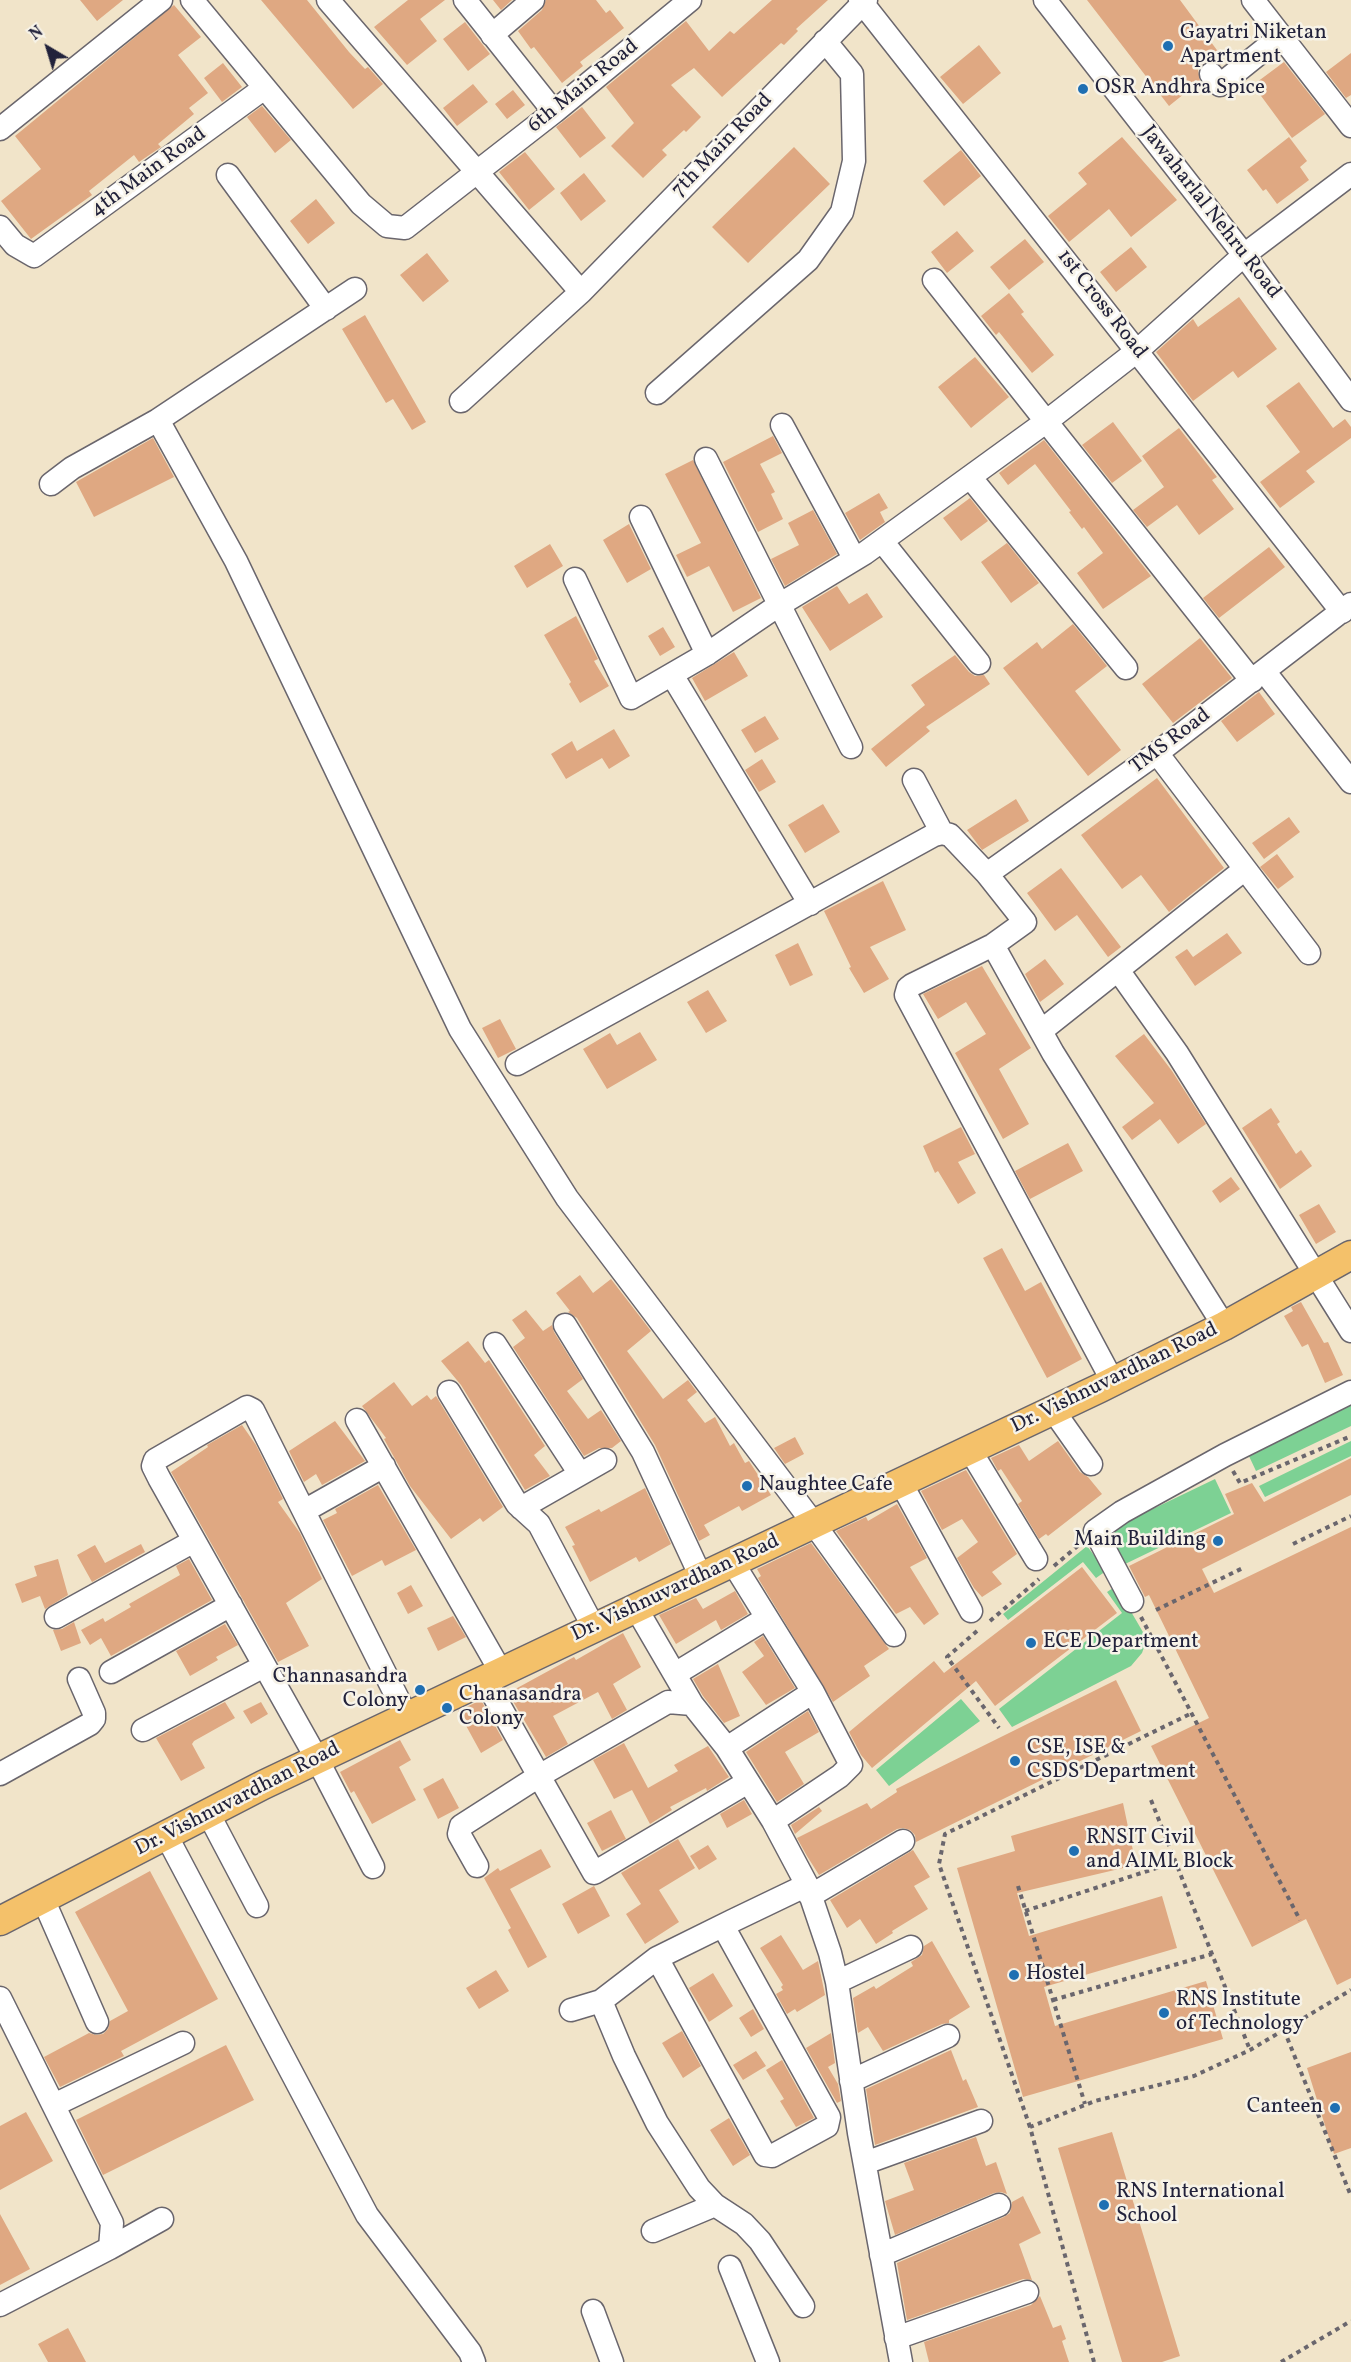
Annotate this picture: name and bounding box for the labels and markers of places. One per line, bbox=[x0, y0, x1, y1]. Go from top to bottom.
place label: Gayatri Niketan Apartment bbox=[1180, 21, 1327, 71]
marker: Gayatri Niketan Apartment bbox=[1161, 39, 1175, 53]
place label: OSR Andhra Spice bbox=[1095, 76, 1265, 102]
marker: OSR Andhra Spice bbox=[1076, 82, 1090, 96]
place label: Naughtee Cafe bbox=[759, 1473, 893, 1499]
marker: Naughtee Cafe bbox=[740, 1479, 754, 1493]
place label: Main Building bbox=[1074, 1528, 1206, 1554]
marker: Main Building bbox=[1211, 1534, 1225, 1548]
place label: ECE Department bbox=[1043, 1630, 1199, 1656]
marker: ECE Department bbox=[1024, 1636, 1038, 1650]
place label: Channasandra Colony bbox=[273, 1665, 408, 1715]
marker: Channasandra Colony bbox=[413, 1683, 427, 1697]
place label: Chanasandra Colony bbox=[459, 1683, 582, 1733]
marker: Chanasandra Colony bbox=[440, 1701, 454, 1715]
place label: CSE, ISE & CSDS Department bbox=[1027, 1736, 1196, 1786]
marker: CSE, ISE & CSDS Department bbox=[1008, 1754, 1022, 1768]
place label: RNSIT Civil and AIML Block bbox=[1086, 1826, 1234, 1876]
marker: RNSIT Civil and AIML Block bbox=[1067, 1844, 1081, 1858]
place label: Hostel bbox=[1026, 1962, 1085, 1988]
marker: Hostel bbox=[1007, 1968, 1021, 1982]
place label: RNS Institute of Technology bbox=[1176, 1988, 1304, 2038]
marker: RNS Institute of Technology bbox=[1157, 2006, 1171, 2020]
place label: Canteen bbox=[1247, 2095, 1323, 2121]
marker: Canteen bbox=[1328, 2101, 1342, 2115]
place label: RNS International School bbox=[1116, 2180, 1284, 2230]
marker: RNS International School bbox=[1097, 2198, 1111, 2212]

